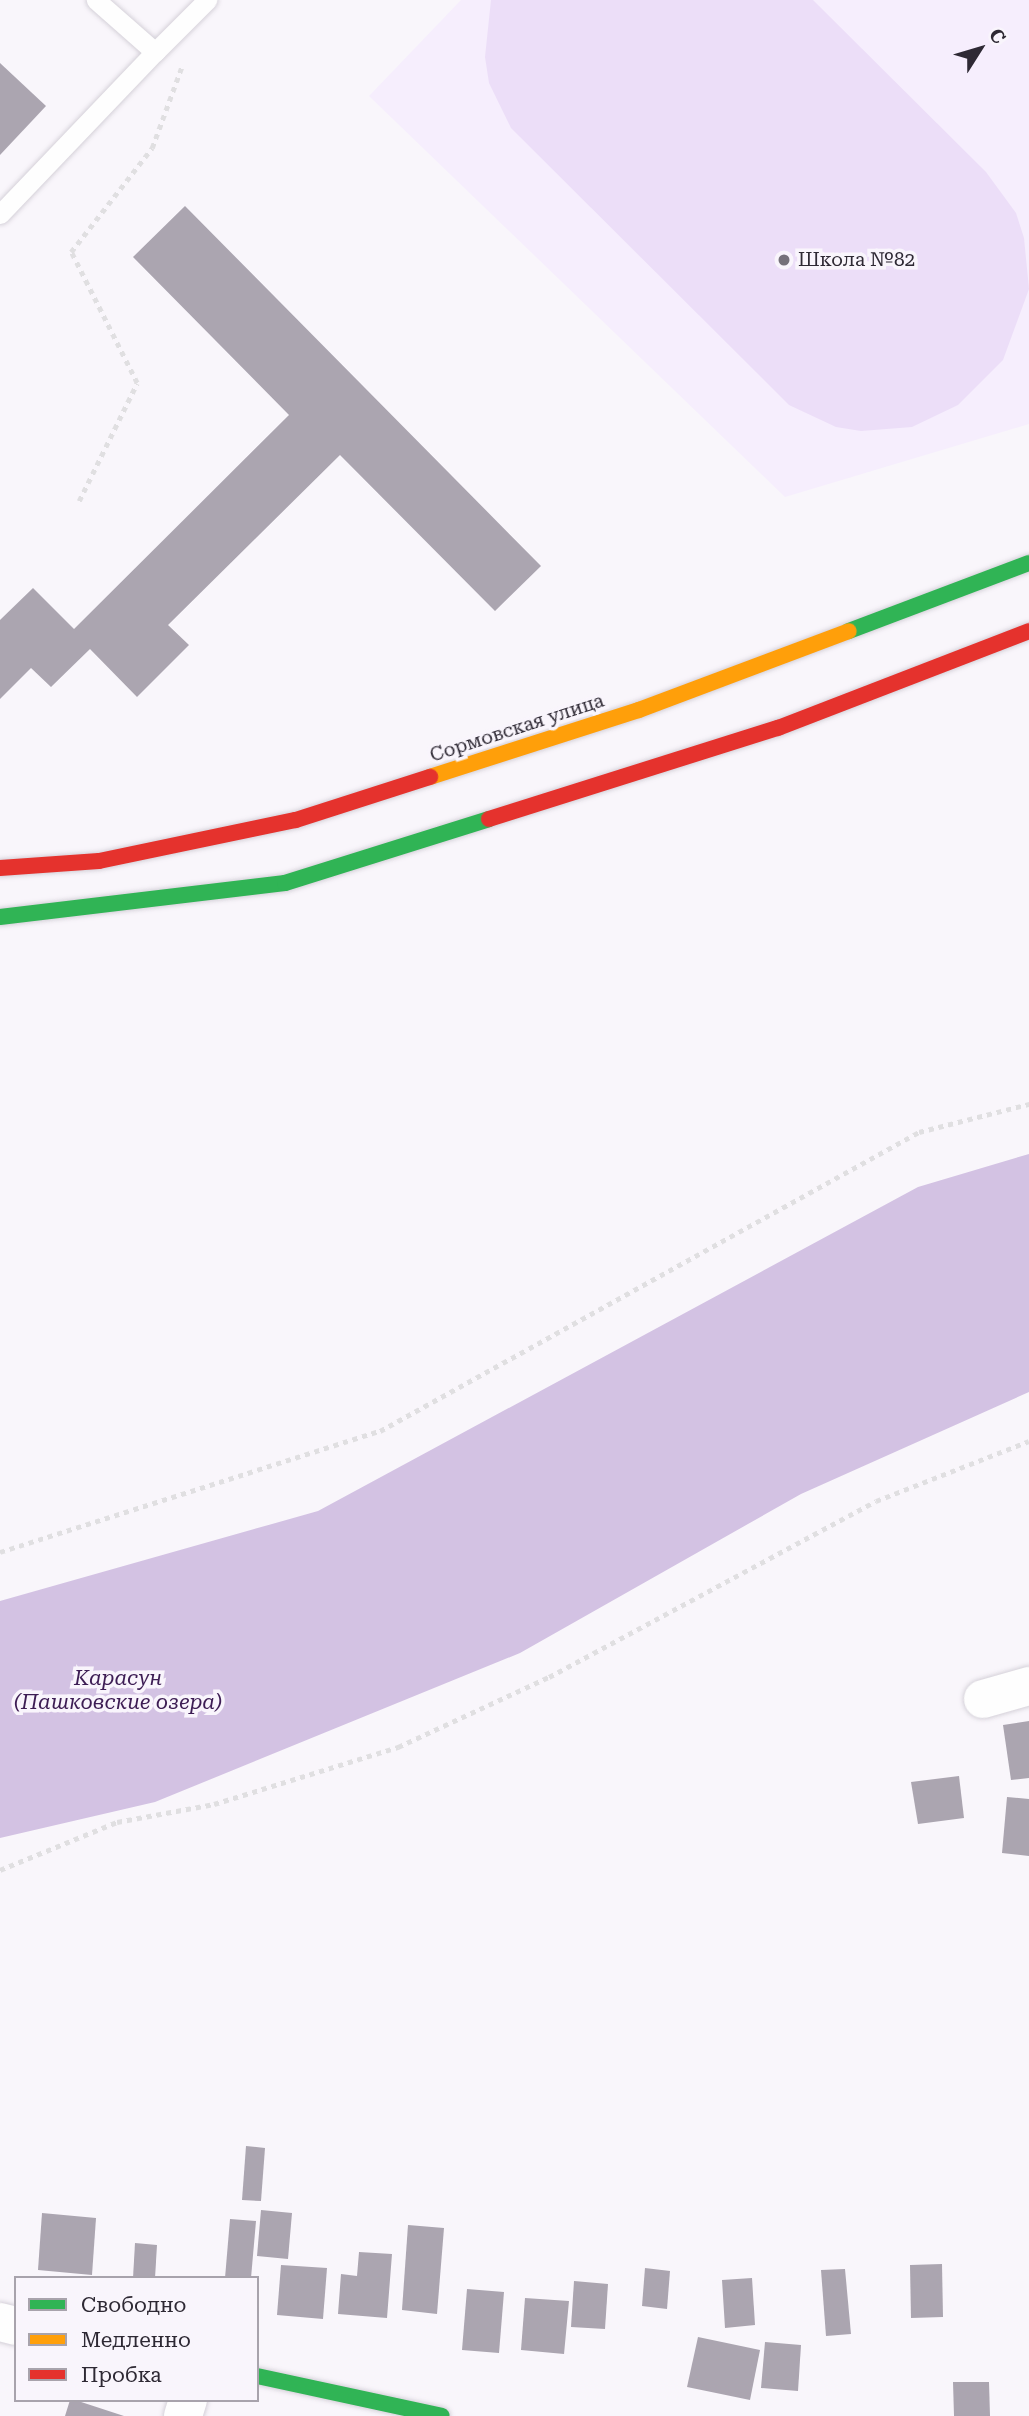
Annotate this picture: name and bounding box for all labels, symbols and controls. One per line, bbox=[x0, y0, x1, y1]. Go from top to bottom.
north arrow bbox=[945, 14, 1015, 84]
text: С bbox=[984, 24, 1010, 48]
place label: Школа №82 bbox=[798, 249, 915, 271]
marker: Школа №82 bbox=[776, 252, 792, 268]
street label: Сормовская улица bbox=[427, 689, 607, 767]
water label: Карасун (Пашковские озера) bbox=[13, 1665, 223, 1715]
legend bbox=[14, 2276, 259, 2402]
text: Свободно bbox=[81, 2293, 187, 2317]
text: Медленно bbox=[81, 2328, 191, 2352]
text: Пробка bbox=[81, 2363, 162, 2387]

